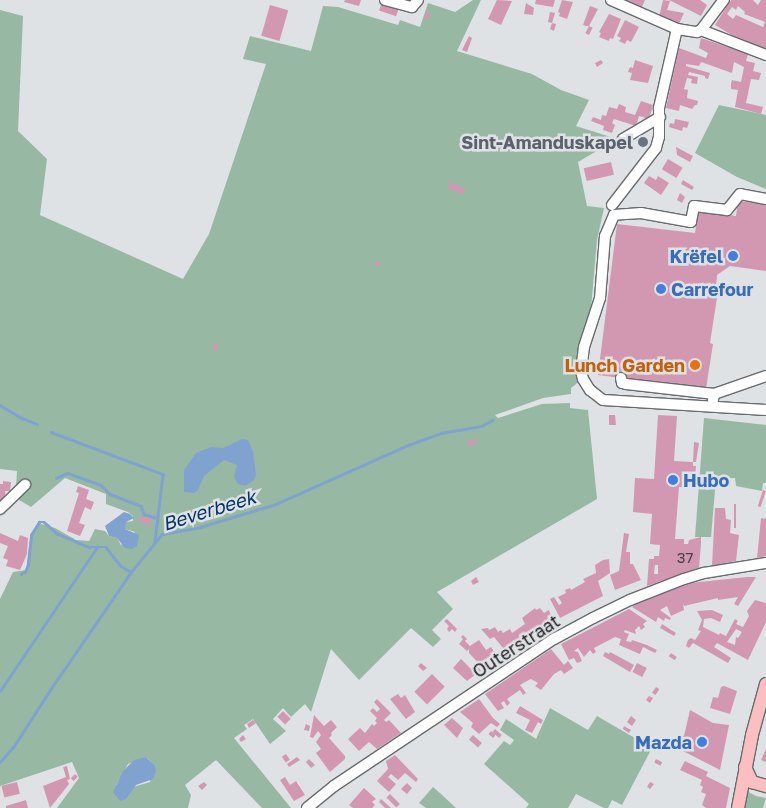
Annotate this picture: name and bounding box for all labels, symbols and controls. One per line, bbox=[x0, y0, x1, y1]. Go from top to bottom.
place label: Sint-Amanduskapel bbox=[461, 131, 633, 153]
marker: Sint-Amanduskapel bbox=[637, 136, 649, 148]
place label: Krëfel bbox=[670, 245, 723, 267]
marker: Krëfel bbox=[727, 250, 739, 262]
place label: Carrefour bbox=[671, 278, 754, 300]
marker: Carrefour bbox=[655, 283, 667, 295]
place label: Lunch Garden bbox=[565, 354, 685, 376]
marker: Lunch Garden bbox=[689, 359, 701, 371]
place label: Hubo bbox=[683, 469, 729, 491]
marker: Hubo bbox=[667, 474, 679, 486]
water label: Beverbeek bbox=[160, 485, 258, 535]
house number: 37 bbox=[677, 549, 693, 567]
street label: Outerstraat bbox=[468, 610, 564, 682]
place label: Mazda bbox=[635, 731, 692, 753]
marker: Mazda bbox=[696, 736, 708, 748]

